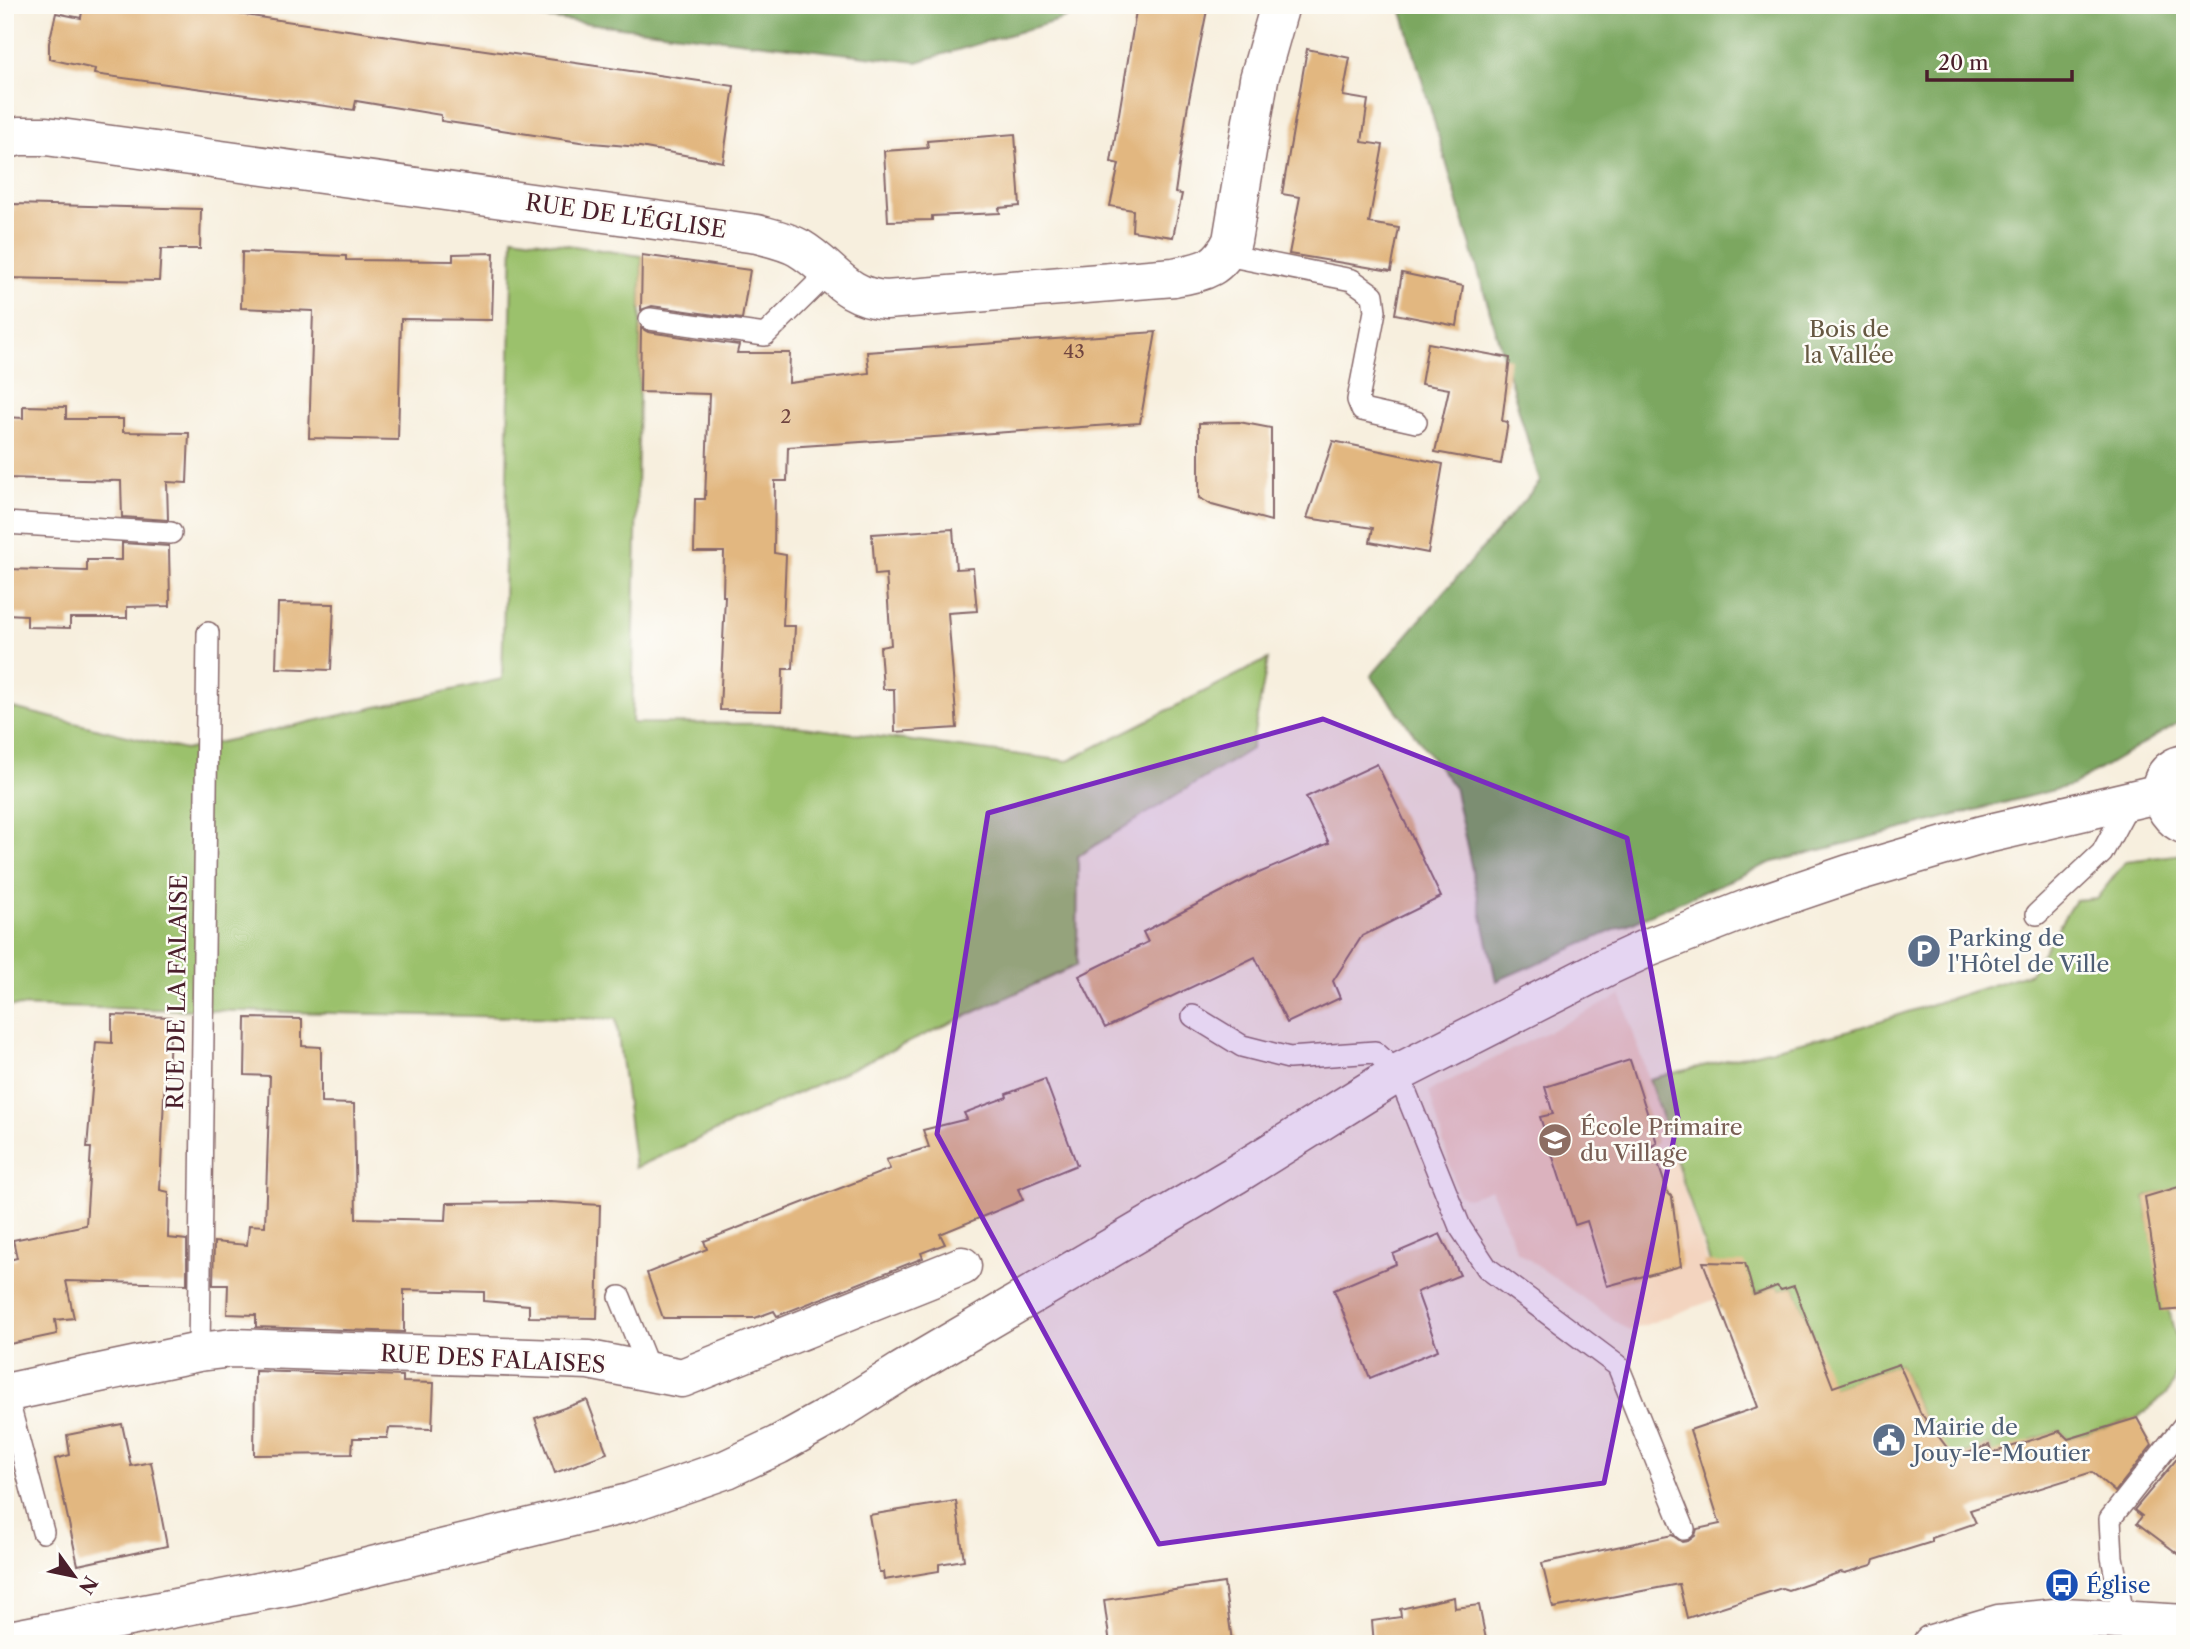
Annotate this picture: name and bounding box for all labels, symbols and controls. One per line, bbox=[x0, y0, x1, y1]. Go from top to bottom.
scale bar bbox=[1927, 38, 2073, 82]
text: 20 m bbox=[1938, 50, 1989, 75]
street label: RUE DE L'ÉGLISE bbox=[524, 188, 728, 244]
park label: Bois de la Vallée bbox=[1804, 315, 1894, 369]
house number: 43 bbox=[1063, 340, 1085, 363]
house number: 2 bbox=[781, 405, 792, 428]
street label: RUE DE LA FALAISE bbox=[161, 874, 193, 1110]
place label: Parking de l'Hôtel de Ville bbox=[1948, 924, 2109, 978]
parking icon: Parking de l'Hôtel de Ville bbox=[1905, 932, 1943, 970]
place label: École Primaire du Village bbox=[1580, 1113, 1743, 1167]
school or university icon: École Primaire du Village bbox=[1536, 1121, 1574, 1159]
street label: RUE DES FALAISES bbox=[380, 1339, 606, 1379]
place label: Mairie de Jouy-le-Moutier bbox=[1910, 1413, 2091, 1467]
public building icon: Mairie de Jouy-le-Moutier bbox=[1870, 1421, 1908, 1459]
north arrow bbox=[38, 1540, 108, 1610]
bus stop icon: Église bbox=[2043, 1566, 2081, 1604]
place label: Église bbox=[2086, 1571, 2151, 1599]
text: N bbox=[74, 1572, 102, 1598]

